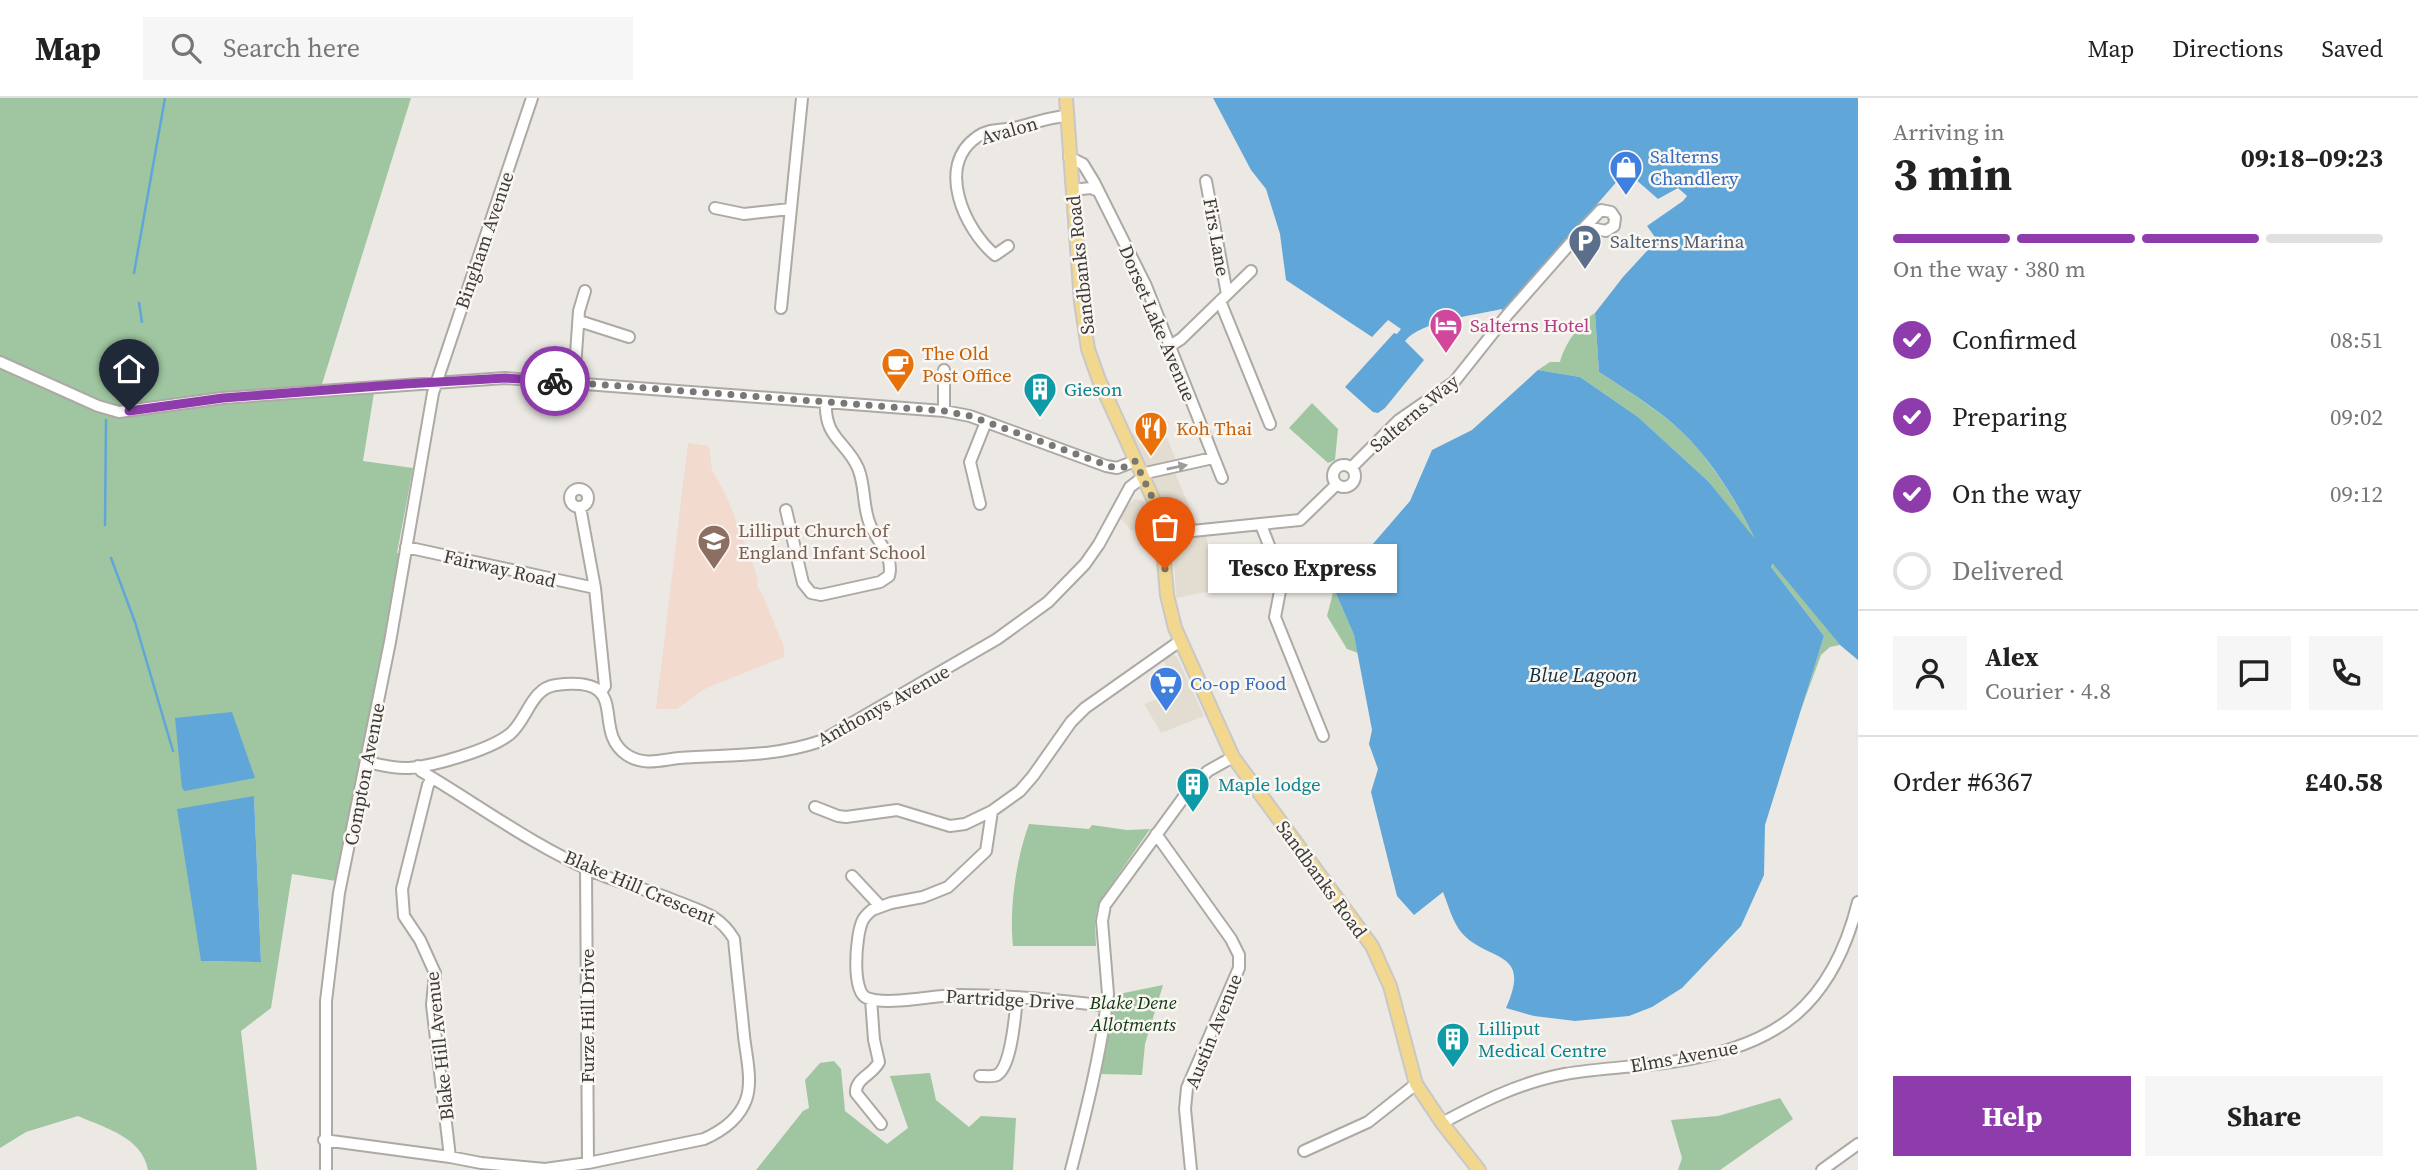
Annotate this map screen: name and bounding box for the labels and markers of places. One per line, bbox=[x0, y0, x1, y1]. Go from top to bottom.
place label: Salterns Chandlery bbox=[1650, 143, 1739, 191]
shop icon: Salterns Chandlery bbox=[1607, 148, 1645, 197]
parking icon: Salterns Marina bbox=[1566, 222, 1604, 271]
place label: Salterns Marina bbox=[1610, 228, 1745, 254]
hotel icon: Salterns Hotel bbox=[1427, 306, 1465, 355]
place label: Salterns Hotel bbox=[1470, 312, 1590, 338]
pin bbox=[99, 339, 159, 411]
place label: The Old Post Office bbox=[922, 340, 1012, 388]
cafe icon: The Old Post Office bbox=[879, 345, 917, 394]
building icon: Gieson bbox=[1021, 370, 1059, 419]
place label: Gieson bbox=[1064, 376, 1123, 402]
restaurant icon: Koh Thai bbox=[1132, 409, 1170, 458]
place label: Koh Thai bbox=[1176, 415, 1253, 441]
pin bbox=[1135, 497, 1195, 569]
place label: Lilliput Church of England Infant School bbox=[738, 517, 926, 565]
school or university icon: Lilliput Church of England Infant School bbox=[695, 522, 733, 571]
callout: Tesco Express bbox=[1207, 545, 1396, 594]
supermarket icon: Co-op Food bbox=[1147, 664, 1185, 713]
place label: Co-op Food bbox=[1190, 670, 1287, 696]
building icon: Maple lodge bbox=[1174, 765, 1212, 814]
place label: Maple lodge bbox=[1218, 771, 1321, 797]
place label: Lilliput Medical Centre bbox=[1478, 1015, 1607, 1063]
building icon: Lilliput Medical Centre bbox=[1434, 1020, 1472, 1069]

